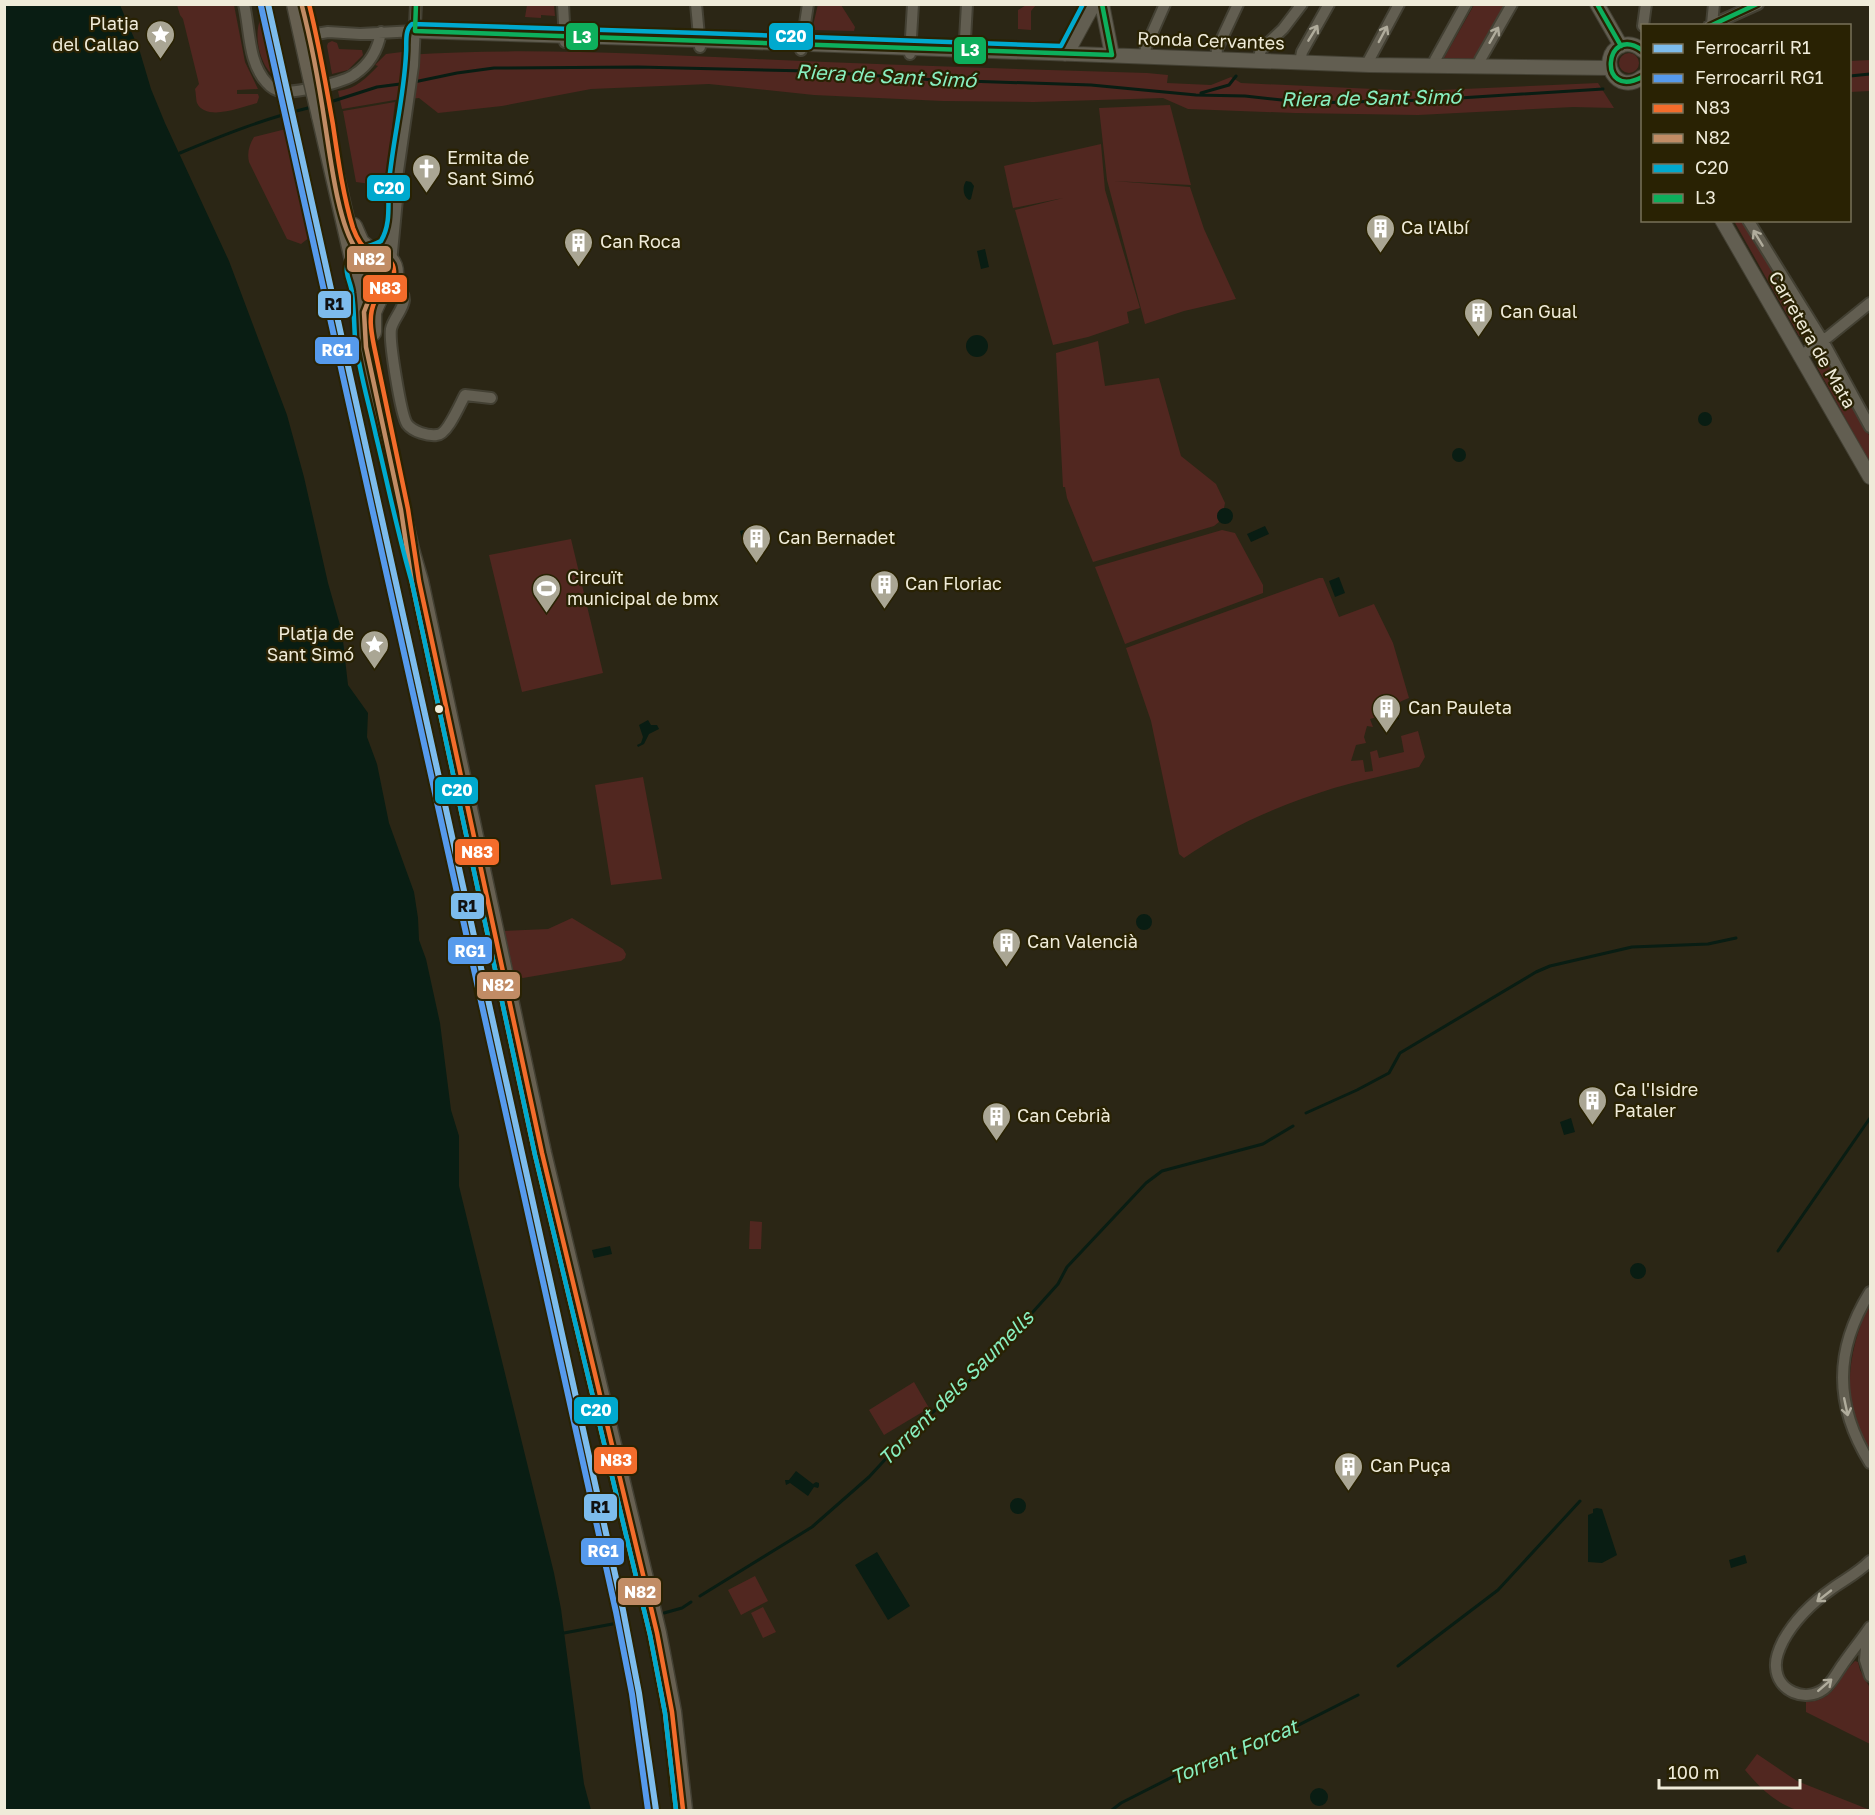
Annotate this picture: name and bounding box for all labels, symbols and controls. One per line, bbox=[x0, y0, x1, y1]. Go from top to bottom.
place label: Platja del Callao bbox=[52, 12, 139, 55]
place icon: Platja del Callao bbox=[144, 18, 176, 60]
line badge: L3 bbox=[565, 22, 599, 51]
line badge: C20 bbox=[768, 22, 814, 51]
one-way arrow bbox=[1306, 24, 1319, 41]
legend bbox=[1641, 24, 1851, 222]
text: C20 bbox=[775, 26, 807, 46]
street label: Ronda Cervantes bbox=[1137, 26, 1285, 54]
one-way arrow bbox=[1378, 26, 1389, 44]
text: L3 bbox=[573, 27, 592, 47]
one-way arrow bbox=[1489, 27, 1501, 44]
line badge: L3 bbox=[953, 36, 987, 65]
text: Ferrocarril R1 bbox=[1695, 36, 1811, 58]
text: L3 bbox=[961, 40, 980, 60]
water label: Riera de Sant Simó bbox=[795, 58, 979, 92]
text: Ferrocarril RG1 bbox=[1695, 66, 1824, 88]
water label: Riera de Sant Simó bbox=[1281, 83, 1463, 111]
text: N83 bbox=[1695, 96, 1730, 118]
text: N82 bbox=[1695, 126, 1730, 148]
place label: Ermita de Sant Simó bbox=[447, 146, 534, 189]
church icon: Ermita de Sant Simó bbox=[410, 152, 442, 194]
text: C20 bbox=[1695, 156, 1729, 178]
line badge: C20 bbox=[366, 174, 411, 202]
text: C20 bbox=[373, 178, 405, 198]
text: L3 bbox=[1695, 186, 1716, 208]
building icon: Ca l'Albí bbox=[1364, 212, 1396, 254]
place label: Ca l'Albí bbox=[1401, 216, 1470, 238]
building icon: Can Roca bbox=[563, 226, 595, 268]
place label: Can Roca bbox=[600, 230, 681, 252]
one-way arrow bbox=[1752, 230, 1764, 247]
line badge: N82 bbox=[346, 245, 392, 273]
text: N82 bbox=[353, 249, 385, 269]
street label: Carretera de Mata bbox=[1765, 267, 1861, 412]
line badge: N83 bbox=[362, 274, 408, 303]
text: N83 bbox=[369, 278, 401, 298]
line badge: R1 bbox=[317, 290, 352, 319]
text: R1 bbox=[324, 294, 344, 314]
building icon: Can Gual bbox=[1463, 296, 1495, 338]
place label: Can Gual bbox=[1500, 300, 1578, 322]
line badge: RG1 bbox=[314, 336, 360, 365]
text: RG1 bbox=[321, 340, 353, 360]
building icon: Can Bernadet bbox=[741, 522, 773, 564]
place label: Can Bernadet bbox=[778, 526, 895, 548]
place label: Circuït municipal de bmx bbox=[567, 566, 719, 609]
building icon: Can Floriac bbox=[868, 568, 900, 610]
sports icon: Circuït municipal de bmx bbox=[530, 572, 562, 614]
place label: Can Floriac bbox=[905, 572, 1002, 594]
place label: Platja de Sant Simó bbox=[267, 622, 354, 665]
place icon: Platja de Sant Simó bbox=[359, 628, 391, 670]
building icon: Can Pauleta bbox=[1371, 692, 1403, 734]
place label: Can Pauleta bbox=[1408, 696, 1512, 718]
unlabelled marker bbox=[433, 703, 445, 715]
line badge: C20 bbox=[434, 776, 479, 805]
text: C20 bbox=[441, 780, 473, 800]
line badge: N83 bbox=[454, 838, 500, 866]
text: N83 bbox=[461, 842, 493, 862]
line badge: R1 bbox=[450, 892, 485, 920]
text: R1 bbox=[457, 896, 477, 916]
building icon: Can Valencià bbox=[990, 926, 1022, 968]
place label: Can Valencià bbox=[1027, 930, 1138, 952]
line badge: RG1 bbox=[447, 936, 493, 965]
text: RG1 bbox=[454, 941, 486, 961]
line badge: N82 bbox=[476, 971, 521, 1000]
text: N82 bbox=[482, 975, 514, 995]
place label: Ca l'Isidre Pataler bbox=[1614, 1078, 1698, 1121]
building icon: Ca l'Isidre Pataler bbox=[1577, 1084, 1609, 1126]
building icon: Can Cebrià bbox=[980, 1100, 1012, 1142]
place label: Can Cebrià bbox=[1017, 1104, 1111, 1126]
water label: Torrent dels Saumells bbox=[873, 1304, 1039, 1470]
line badge: C20 bbox=[573, 1396, 619, 1425]
one-way arrow bbox=[1841, 1397, 1852, 1417]
text: C20 bbox=[580, 1400, 612, 1420]
line badge: N83 bbox=[593, 1446, 638, 1475]
text: N83 bbox=[600, 1450, 632, 1470]
building icon: Can Puça bbox=[1333, 1450, 1365, 1492]
place label: Can Puça bbox=[1370, 1454, 1451, 1476]
line badge: R1 bbox=[583, 1493, 618, 1522]
text: R1 bbox=[590, 1497, 610, 1517]
line badge: RG1 bbox=[580, 1537, 625, 1566]
text: RG1 bbox=[587, 1541, 619, 1561]
line badge: N82 bbox=[617, 1577, 662, 1606]
text: N82 bbox=[624, 1582, 656, 1602]
one-way arrow bbox=[1816, 1589, 1832, 1602]
one-way arrow bbox=[1817, 1679, 1833, 1693]
water label: Torrent Forcat bbox=[1166, 1713, 1303, 1789]
scale bar bbox=[1659, 1752, 1800, 1790]
text: 100 m bbox=[1668, 1761, 1719, 1783]

